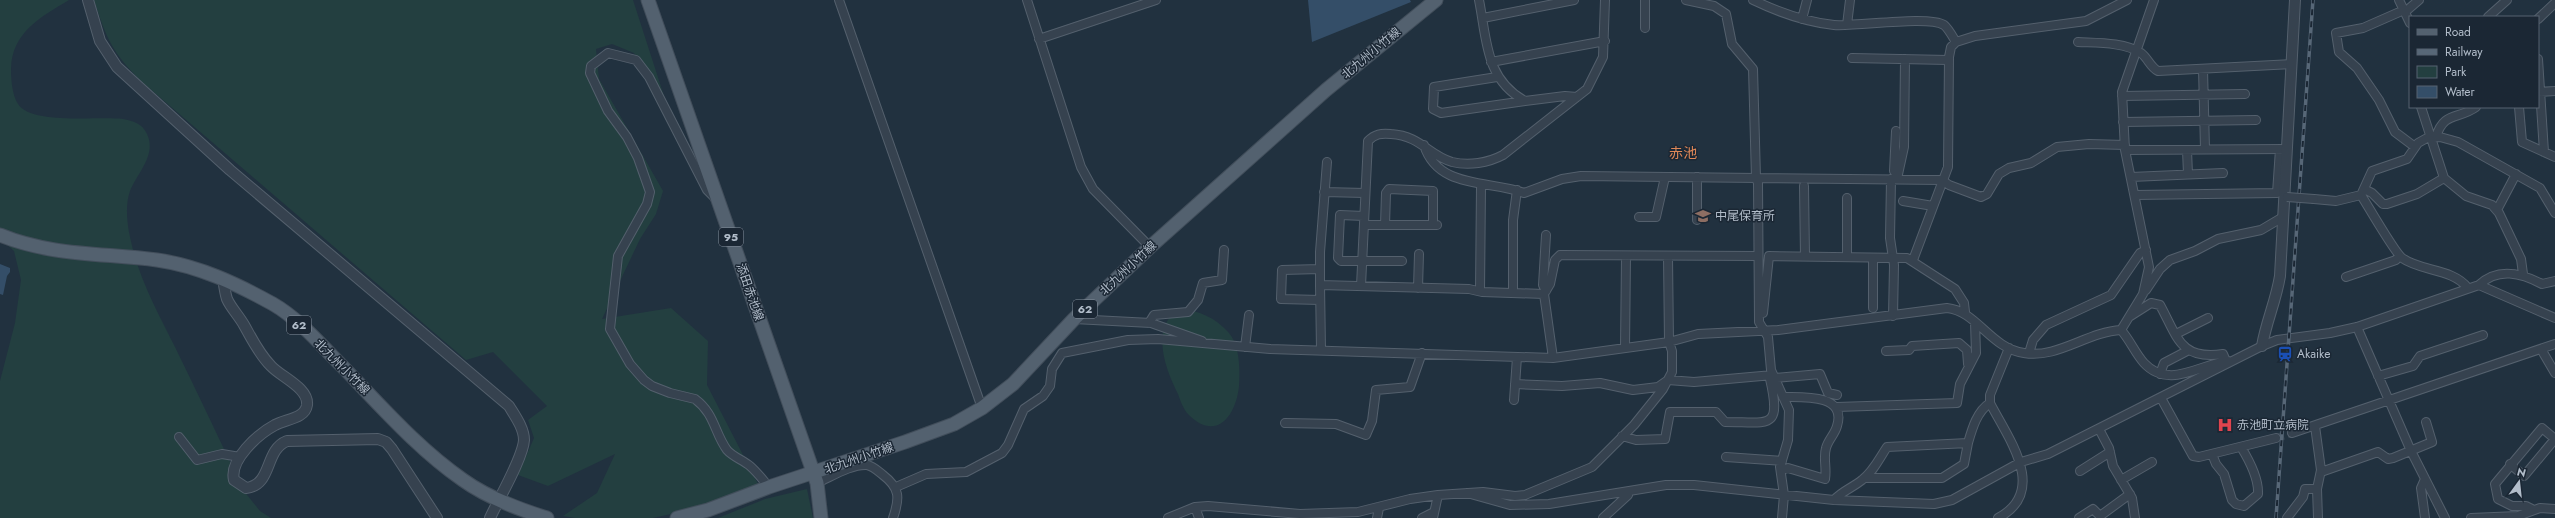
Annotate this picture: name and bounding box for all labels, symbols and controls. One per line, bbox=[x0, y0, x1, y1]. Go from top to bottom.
legend bbox=[2409, 16, 2539, 108]
street label: 北九州小竹線 bbox=[1338, 23, 1404, 83]
text: Road bbox=[2445, 23, 2471, 41]
text: Railway bbox=[2445, 43, 2483, 61]
text: Park bbox=[2445, 63, 2467, 81]
text: Water bbox=[2445, 83, 2476, 101]
district label: 赤池 bbox=[1669, 143, 1697, 163]
school or university icon: 中尾保育所 bbox=[1694, 207, 1712, 225]
place label: 中尾保育所 bbox=[1715, 207, 1775, 225]
road number: 95 bbox=[719, 228, 743, 246]
street label: 北九州小竹線 bbox=[1096, 237, 1160, 299]
street label: 添田赤池線 bbox=[732, 261, 768, 323]
road number: 62 bbox=[1073, 300, 1097, 318]
road number: 62 bbox=[287, 316, 311, 334]
street label: 北九州小竹線 bbox=[310, 335, 374, 399]
station icon: Akaike bbox=[2276, 345, 2294, 363]
place label: Akaike bbox=[2297, 345, 2330, 363]
hospital icon: 赤池町立病院 bbox=[2216, 416, 2234, 434]
place label: 赤池町立病院 bbox=[2237, 416, 2309, 434]
street label: 北九州小竹線 bbox=[822, 438, 896, 478]
north arrow bbox=[2499, 462, 2539, 502]
text: N bbox=[2515, 463, 2528, 481]

